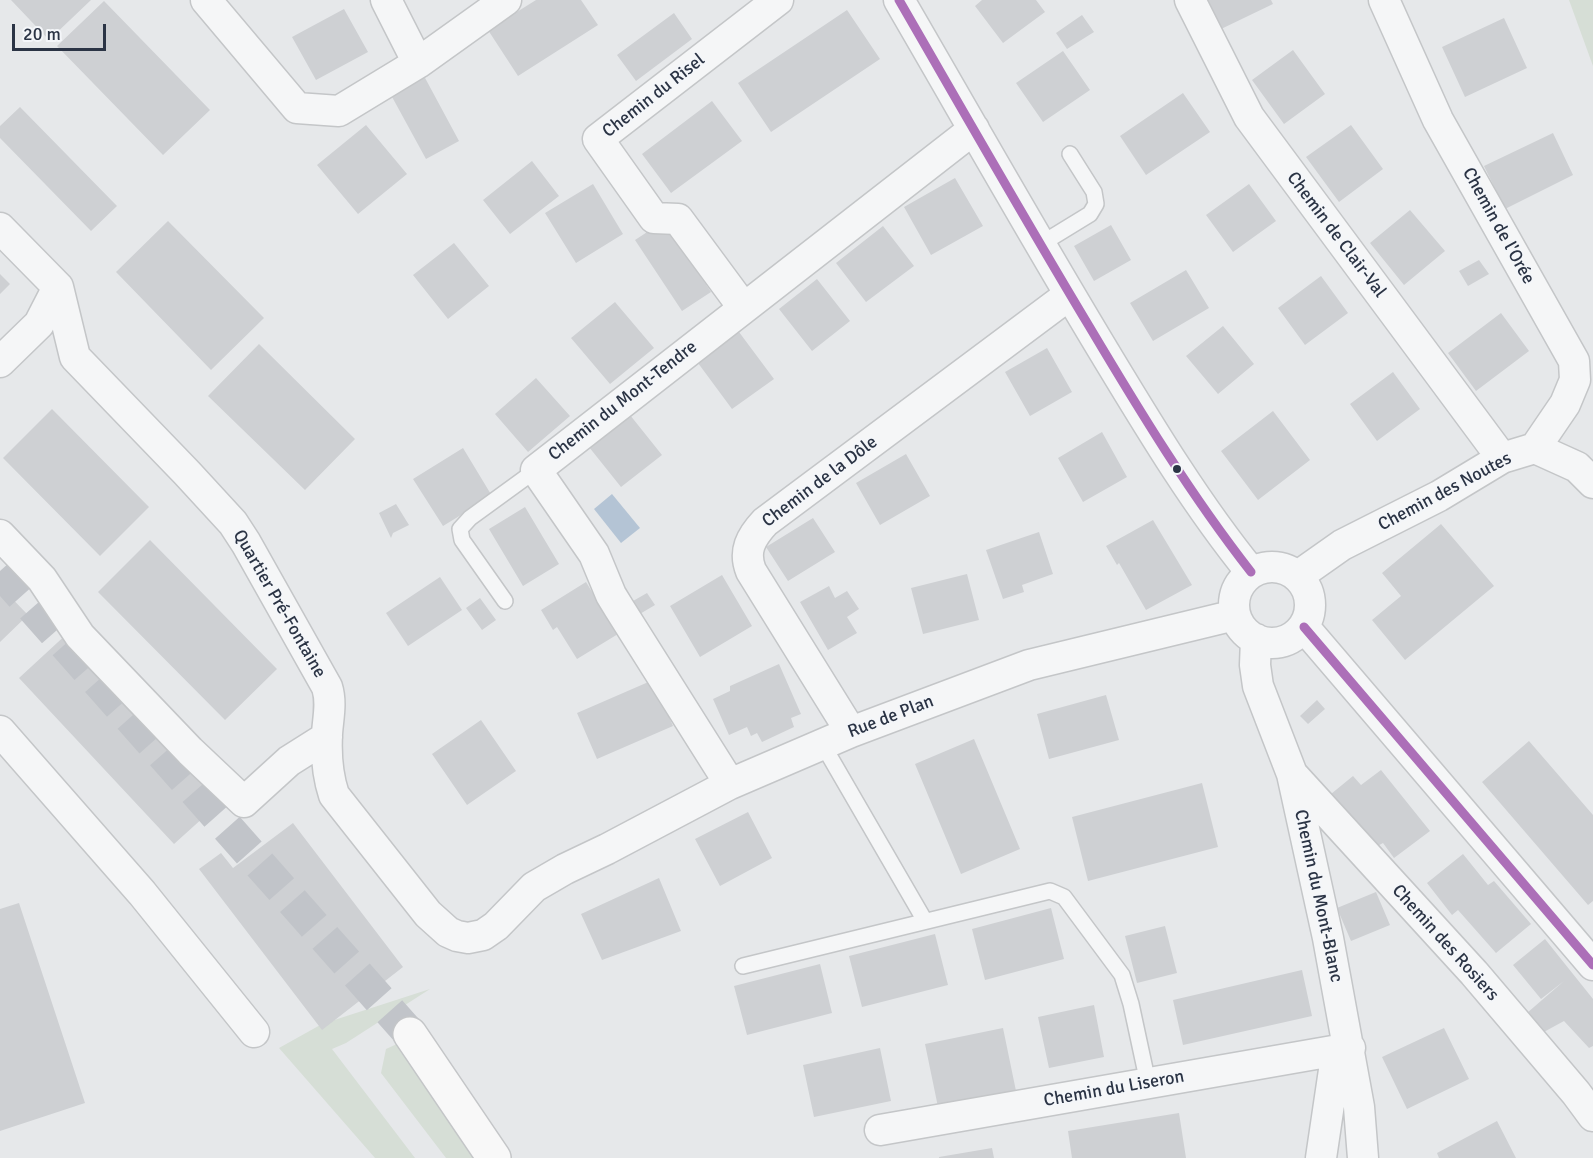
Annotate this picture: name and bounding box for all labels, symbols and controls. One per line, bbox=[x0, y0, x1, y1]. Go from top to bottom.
scale bar bbox=[15, 12, 110, 50]
text: 20 m bbox=[23, 23, 61, 45]
street label: Chemin du Risel bbox=[599, 49, 709, 143]
street label: Chemin de l'Orée bbox=[1457, 164, 1539, 288]
street label: Chemin de Clair-Val bbox=[1282, 168, 1390, 302]
street label: Chemin du Mont-Tendre bbox=[544, 336, 702, 466]
street label: Chemin de la Dôle bbox=[758, 432, 882, 532]
street label: Chemin des Noutes bbox=[1375, 448, 1515, 536]
unlabelled marker bbox=[1171, 463, 1183, 475]
street label: Quartier Pré-Fontaine bbox=[228, 526, 330, 682]
street label: Rue de Plan bbox=[845, 691, 937, 743]
street label: Chemin du Mont-Blanc bbox=[1289, 808, 1347, 984]
street label: Chemin des Rosiers bbox=[1387, 880, 1503, 1006]
street label: Chemin du Liseron bbox=[1042, 1066, 1186, 1112]

